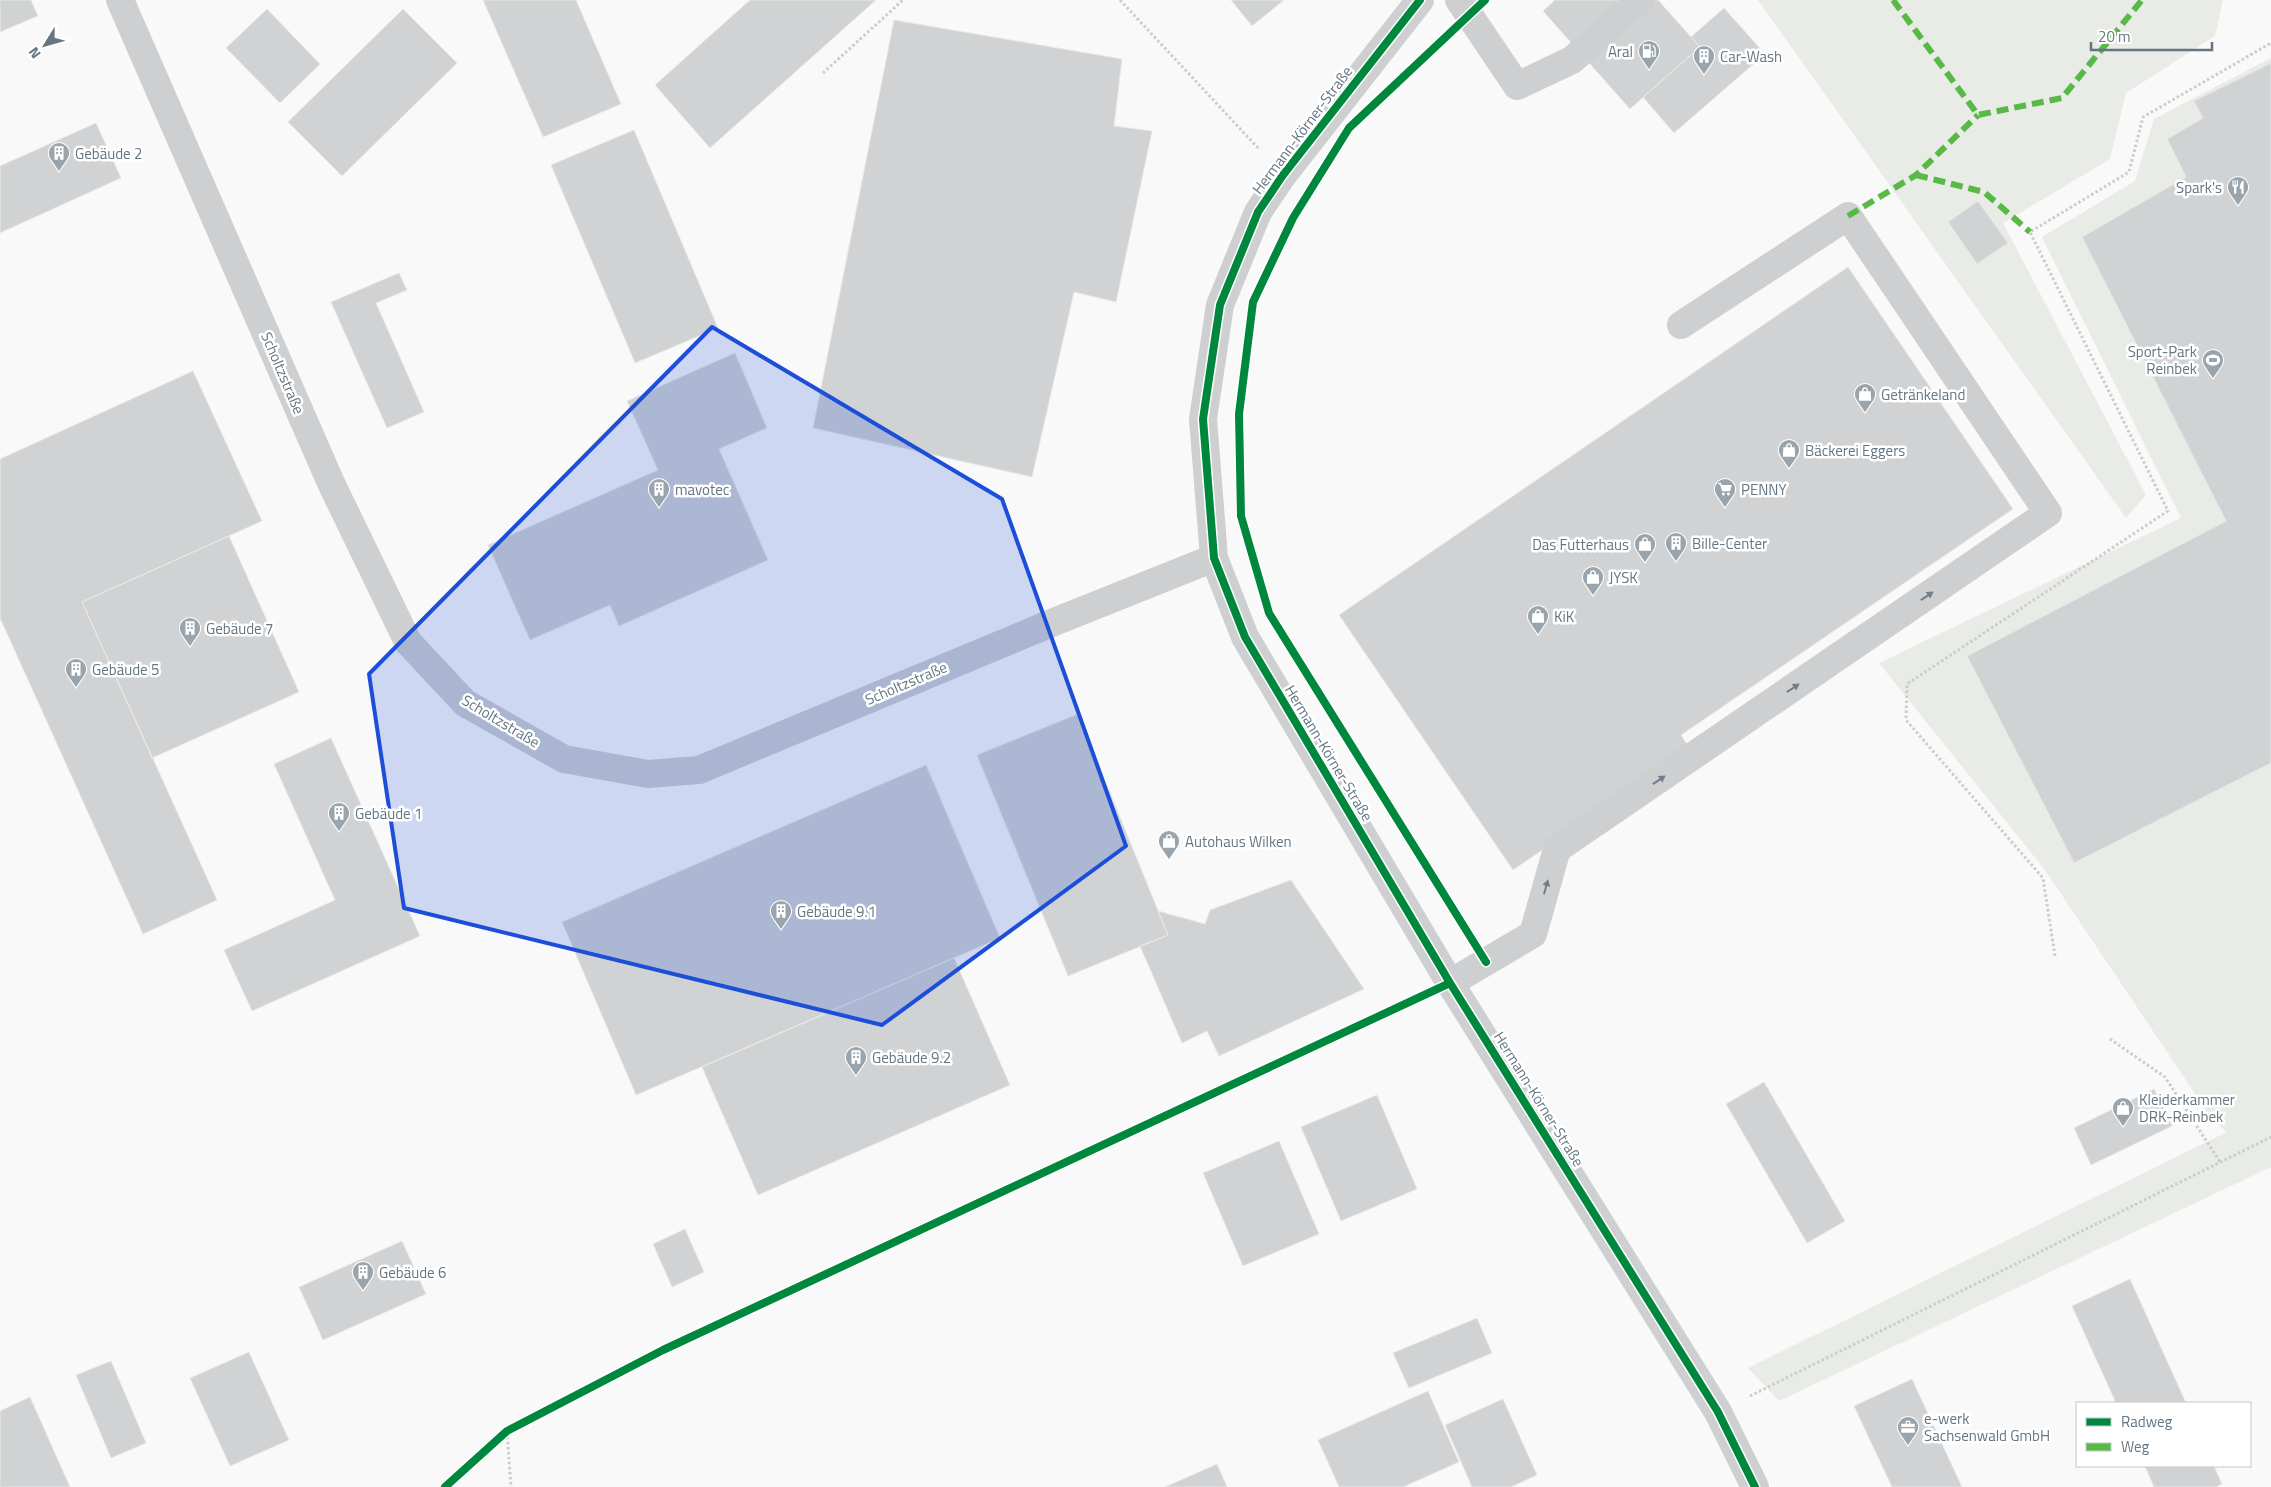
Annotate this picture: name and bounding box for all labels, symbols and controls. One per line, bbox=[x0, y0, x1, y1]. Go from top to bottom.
north arrow bbox=[20, 20, 70, 70]
scale bar bbox=[2091, 20, 2212, 52]
text: 20 m bbox=[2098, 25, 2131, 48]
fuel station icon: Aral bbox=[1637, 39, 1661, 70]
place label: Aral bbox=[1608, 40, 1633, 63]
text: N bbox=[23, 43, 46, 63]
building icon: Car-Wash bbox=[1692, 44, 1716, 75]
place label: Car-Wash bbox=[1720, 45, 1782, 68]
street label: Hermann-Körner-Straße bbox=[1246, 61, 1358, 199]
building icon: Gebäude 2 bbox=[47, 141, 71, 172]
place label: Gebäude 2 bbox=[75, 142, 142, 165]
restaurant icon: Spark's bbox=[2226, 175, 2250, 206]
place label: Spark's bbox=[2176, 176, 2222, 199]
street label: Scholtzstraße bbox=[255, 328, 311, 418]
place label: Sport-Park Reinbek bbox=[2128, 340, 2197, 380]
sports icon: Sport-Park Reinbek bbox=[2201, 348, 2225, 379]
shop icon: Getränkeland bbox=[1853, 382, 1877, 413]
place label: Getränkeland bbox=[1881, 383, 1965, 406]
shop icon: Bäckerei Eggers bbox=[1777, 438, 1801, 469]
place label: Bäckerei Eggers bbox=[1805, 439, 1905, 462]
building icon: mavotec bbox=[647, 477, 671, 508]
supermarket icon: PENNY bbox=[1713, 477, 1737, 508]
place label: mavotec bbox=[675, 478, 729, 501]
place label: PENNY bbox=[1741, 478, 1787, 501]
building icon: Bille-Center bbox=[1664, 531, 1688, 562]
shop icon: Das Futterhaus bbox=[1633, 532, 1657, 563]
place label: Bille-Center bbox=[1692, 532, 1767, 555]
place label: Das Futterhaus bbox=[1532, 533, 1629, 556]
shop icon: JYSK bbox=[1581, 565, 1605, 596]
place label: JYSK bbox=[1609, 566, 1638, 589]
one-way arrow bbox=[1920, 591, 1934, 601]
shop icon: KiK bbox=[1526, 604, 1550, 635]
place label: KiK bbox=[1554, 605, 1575, 628]
building icon: Gebäude 7 bbox=[178, 616, 202, 647]
place label: Gebäude 7 bbox=[206, 617, 273, 640]
street label: Scholtzstraße bbox=[861, 655, 951, 711]
building icon: Gebäude 5 bbox=[64, 657, 88, 688]
place label: Gebäude 5 bbox=[92, 658, 159, 681]
street label: Hermann-Körner-Straße bbox=[1279, 680, 1379, 826]
one-way arrow bbox=[1786, 683, 1800, 693]
street label: Scholtzstraße bbox=[458, 689, 544, 753]
one-way arrow bbox=[1652, 775, 1666, 785]
building icon: Gebäude 1 bbox=[327, 801, 351, 832]
place label: Gebäude 1 bbox=[355, 802, 422, 825]
shop icon: Autohaus Wilken bbox=[1157, 829, 1181, 860]
place label: Autohaus Wilken bbox=[1185, 830, 1292, 853]
one-way arrow bbox=[1543, 879, 1551, 894]
building icon: Gebäude 9.1 bbox=[769, 899, 793, 930]
place label: Gebäude 9.1 bbox=[797, 900, 876, 923]
street label: Hermann-Körner-Straße bbox=[1488, 1027, 1590, 1171]
building icon: Gebäude 9.2 bbox=[844, 1045, 868, 1076]
place label: Gebäude 9.2 bbox=[872, 1046, 951, 1069]
place label: Kleiderkammer DRK-Reinbek bbox=[2139, 1088, 2235, 1128]
shop icon: Kleiderkammer DRK-Reinbek bbox=[2111, 1096, 2135, 1127]
building icon: Gebäude 6 bbox=[351, 1260, 375, 1291]
place label: Gebäude 6 bbox=[379, 1261, 446, 1284]
legend bbox=[2076, 1402, 2251, 1467]
place label: e-werk Sachsenwald GmbH bbox=[1924, 1407, 2050, 1447]
text: Radweg bbox=[2121, 1410, 2173, 1433]
office icon: e-werk Sachsenwald GmbH bbox=[1896, 1415, 1920, 1446]
text: Weg bbox=[2121, 1435, 2150, 1458]

